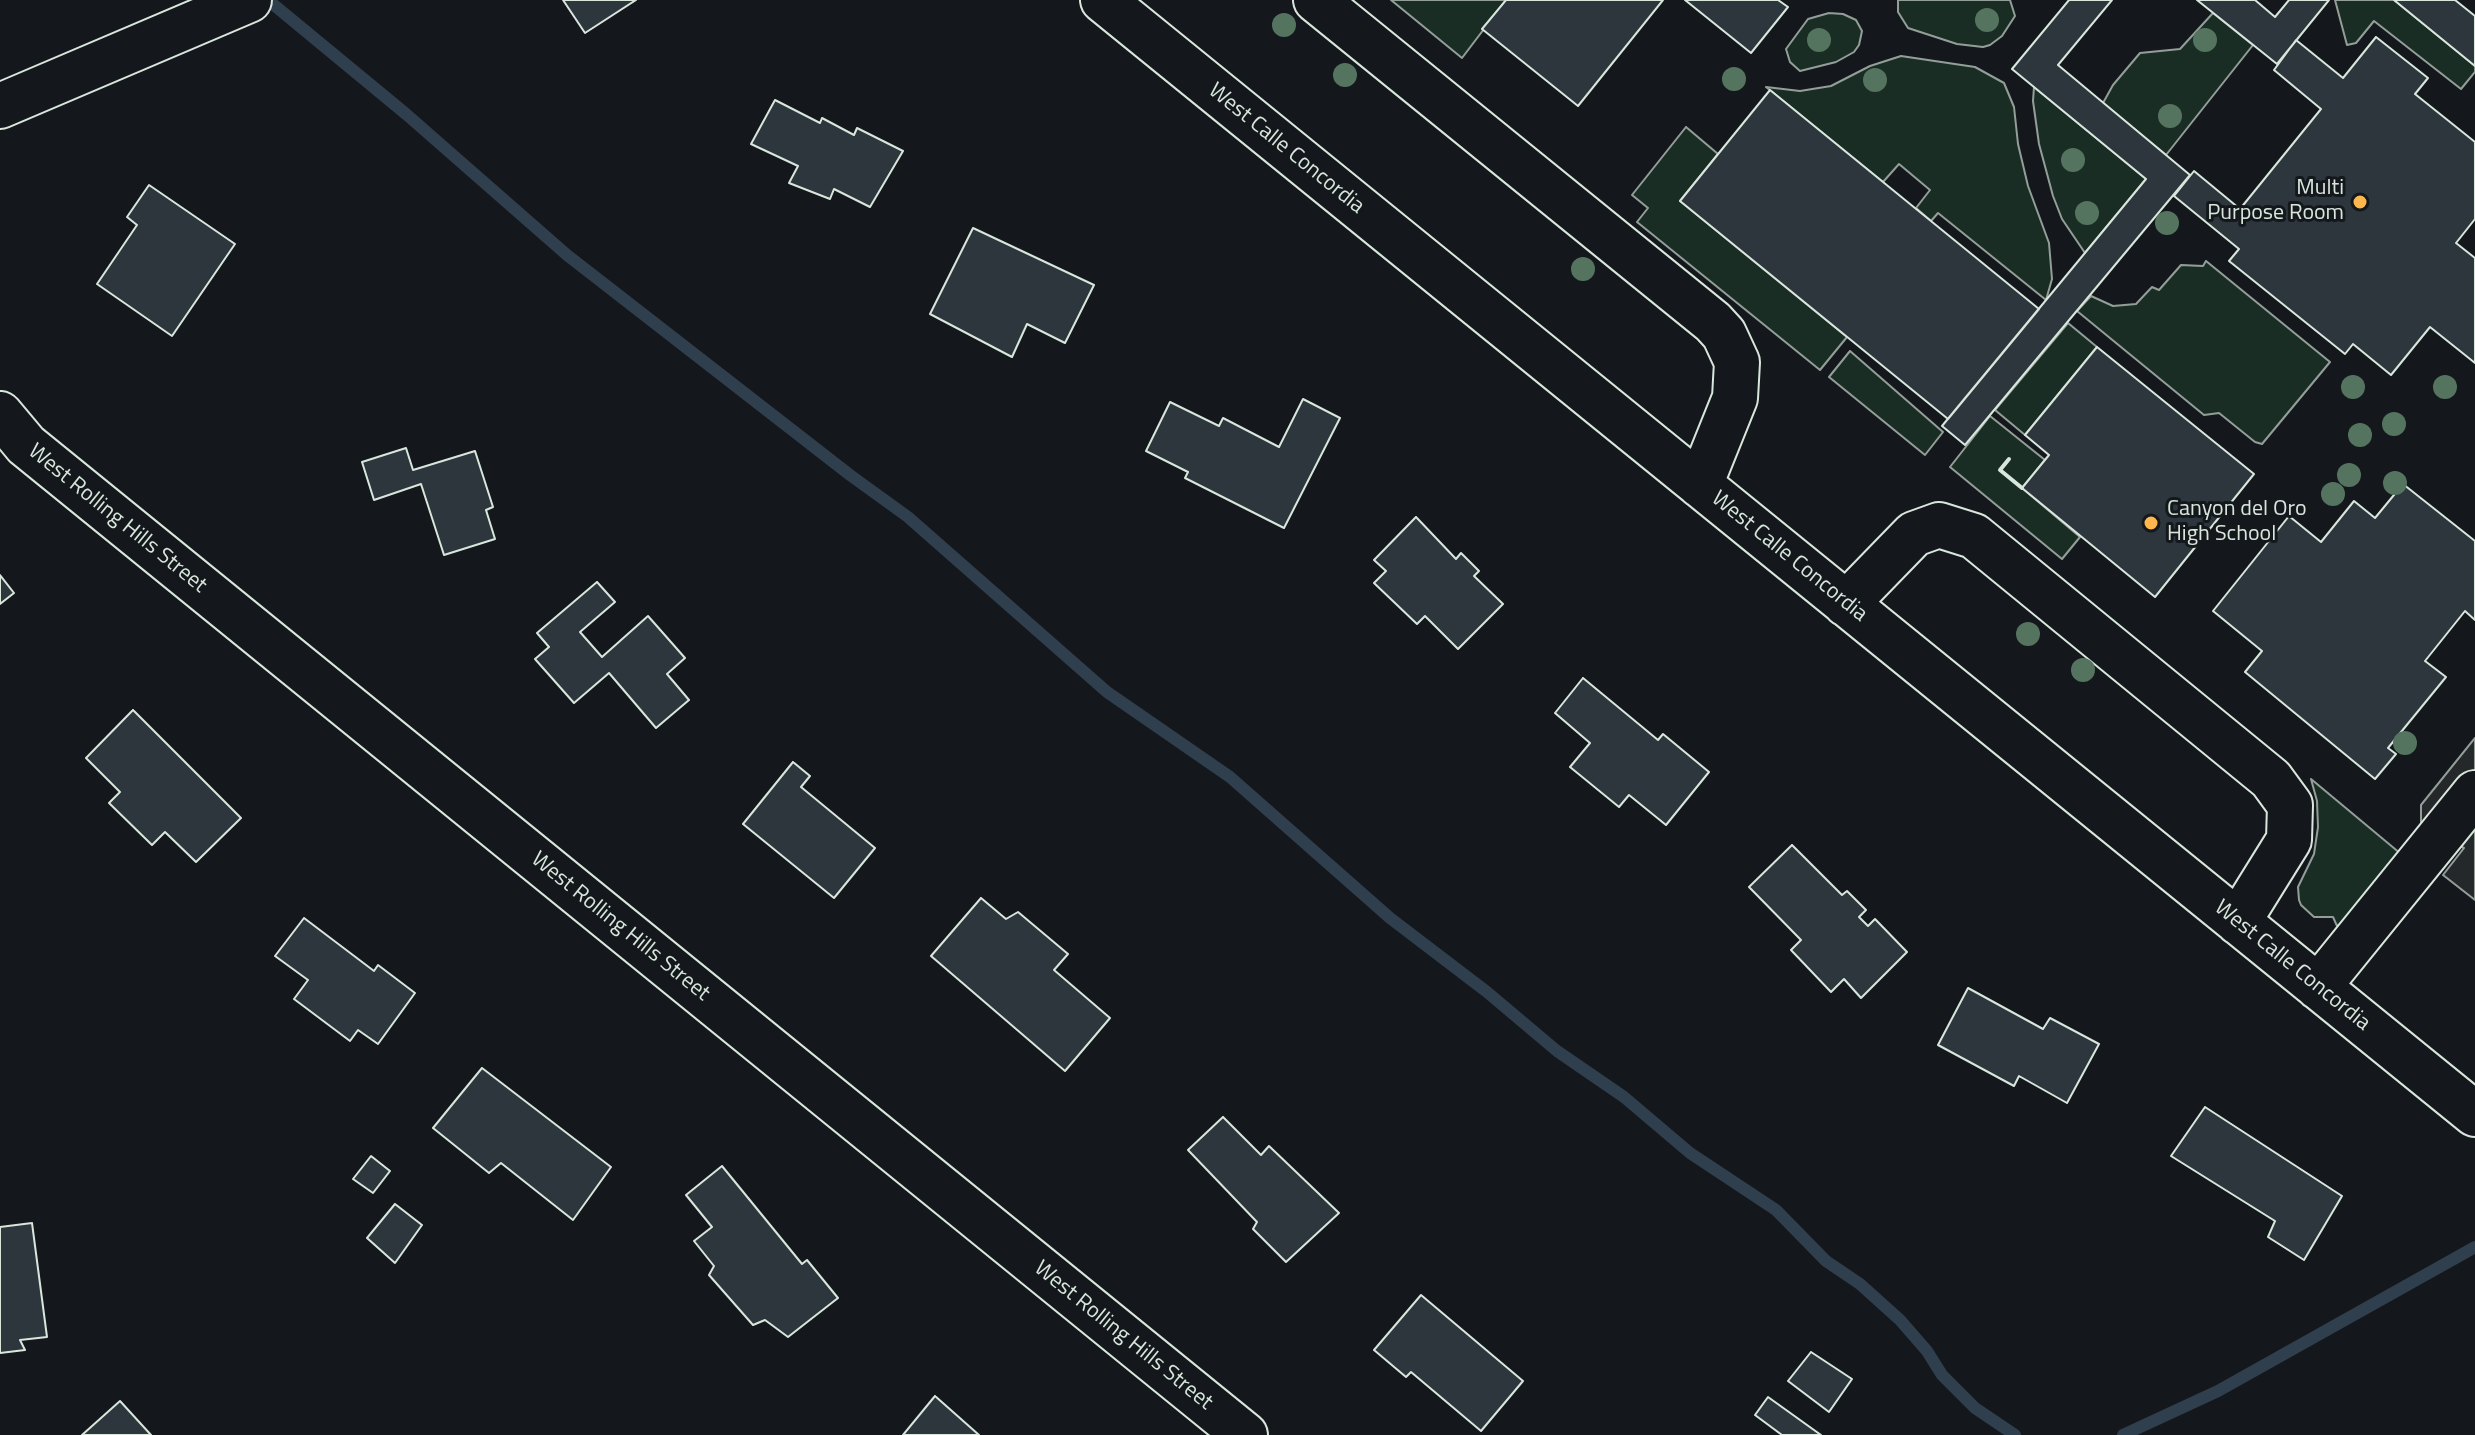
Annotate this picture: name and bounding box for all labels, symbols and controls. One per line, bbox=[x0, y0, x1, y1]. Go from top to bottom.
street label: West Calle Concordia bbox=[1203, 78, 1369, 220]
place label: Multi Purpose Room bbox=[2207, 176, 2344, 228]
marker: Multi Purpose Room bbox=[2351, 193, 2369, 211]
street label: West Rolling Hills Street bbox=[22, 439, 212, 599]
street label: West Calle Concordia bbox=[1706, 486, 1872, 628]
place label: Canyon del Oro High School bbox=[2167, 497, 2307, 548]
marker: Canyon del Oro High School bbox=[2142, 514, 2160, 532]
street label: West Rolling Hills Street bbox=[525, 847, 715, 1007]
street label: West Calle Concordia bbox=[2209, 895, 2375, 1037]
street label: West Rolling Hills Street bbox=[1028, 1256, 1218, 1416]

